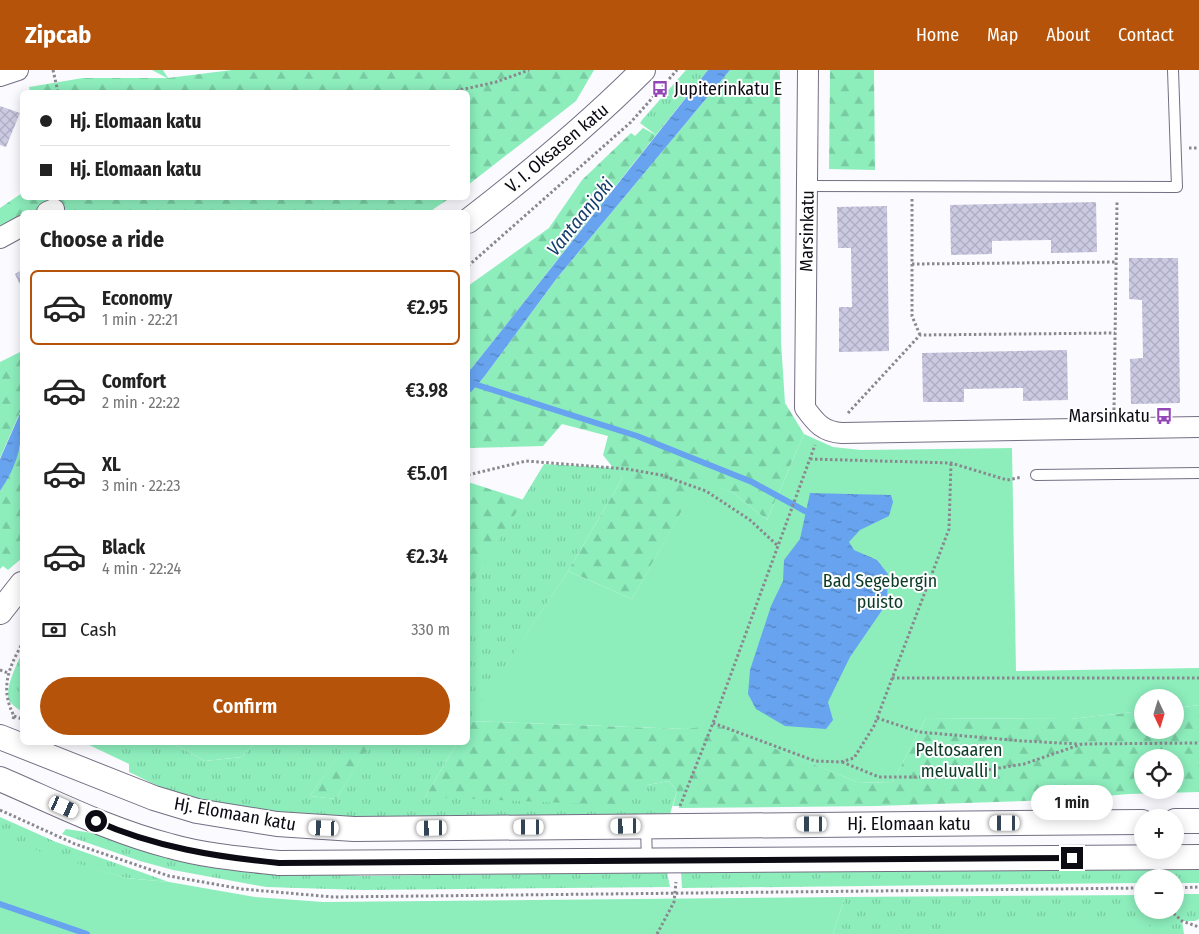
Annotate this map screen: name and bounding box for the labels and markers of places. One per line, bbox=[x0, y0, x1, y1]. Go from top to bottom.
place label: Jupiterinkatu E bbox=[674, 78, 782, 100]
bus stop icon: Jupiterinkatu E bbox=[650, 79, 670, 99]
place label: Marsinkatu bbox=[1068, 405, 1150, 427]
bus stop icon: Marsinkatu bbox=[1154, 406, 1174, 426]

